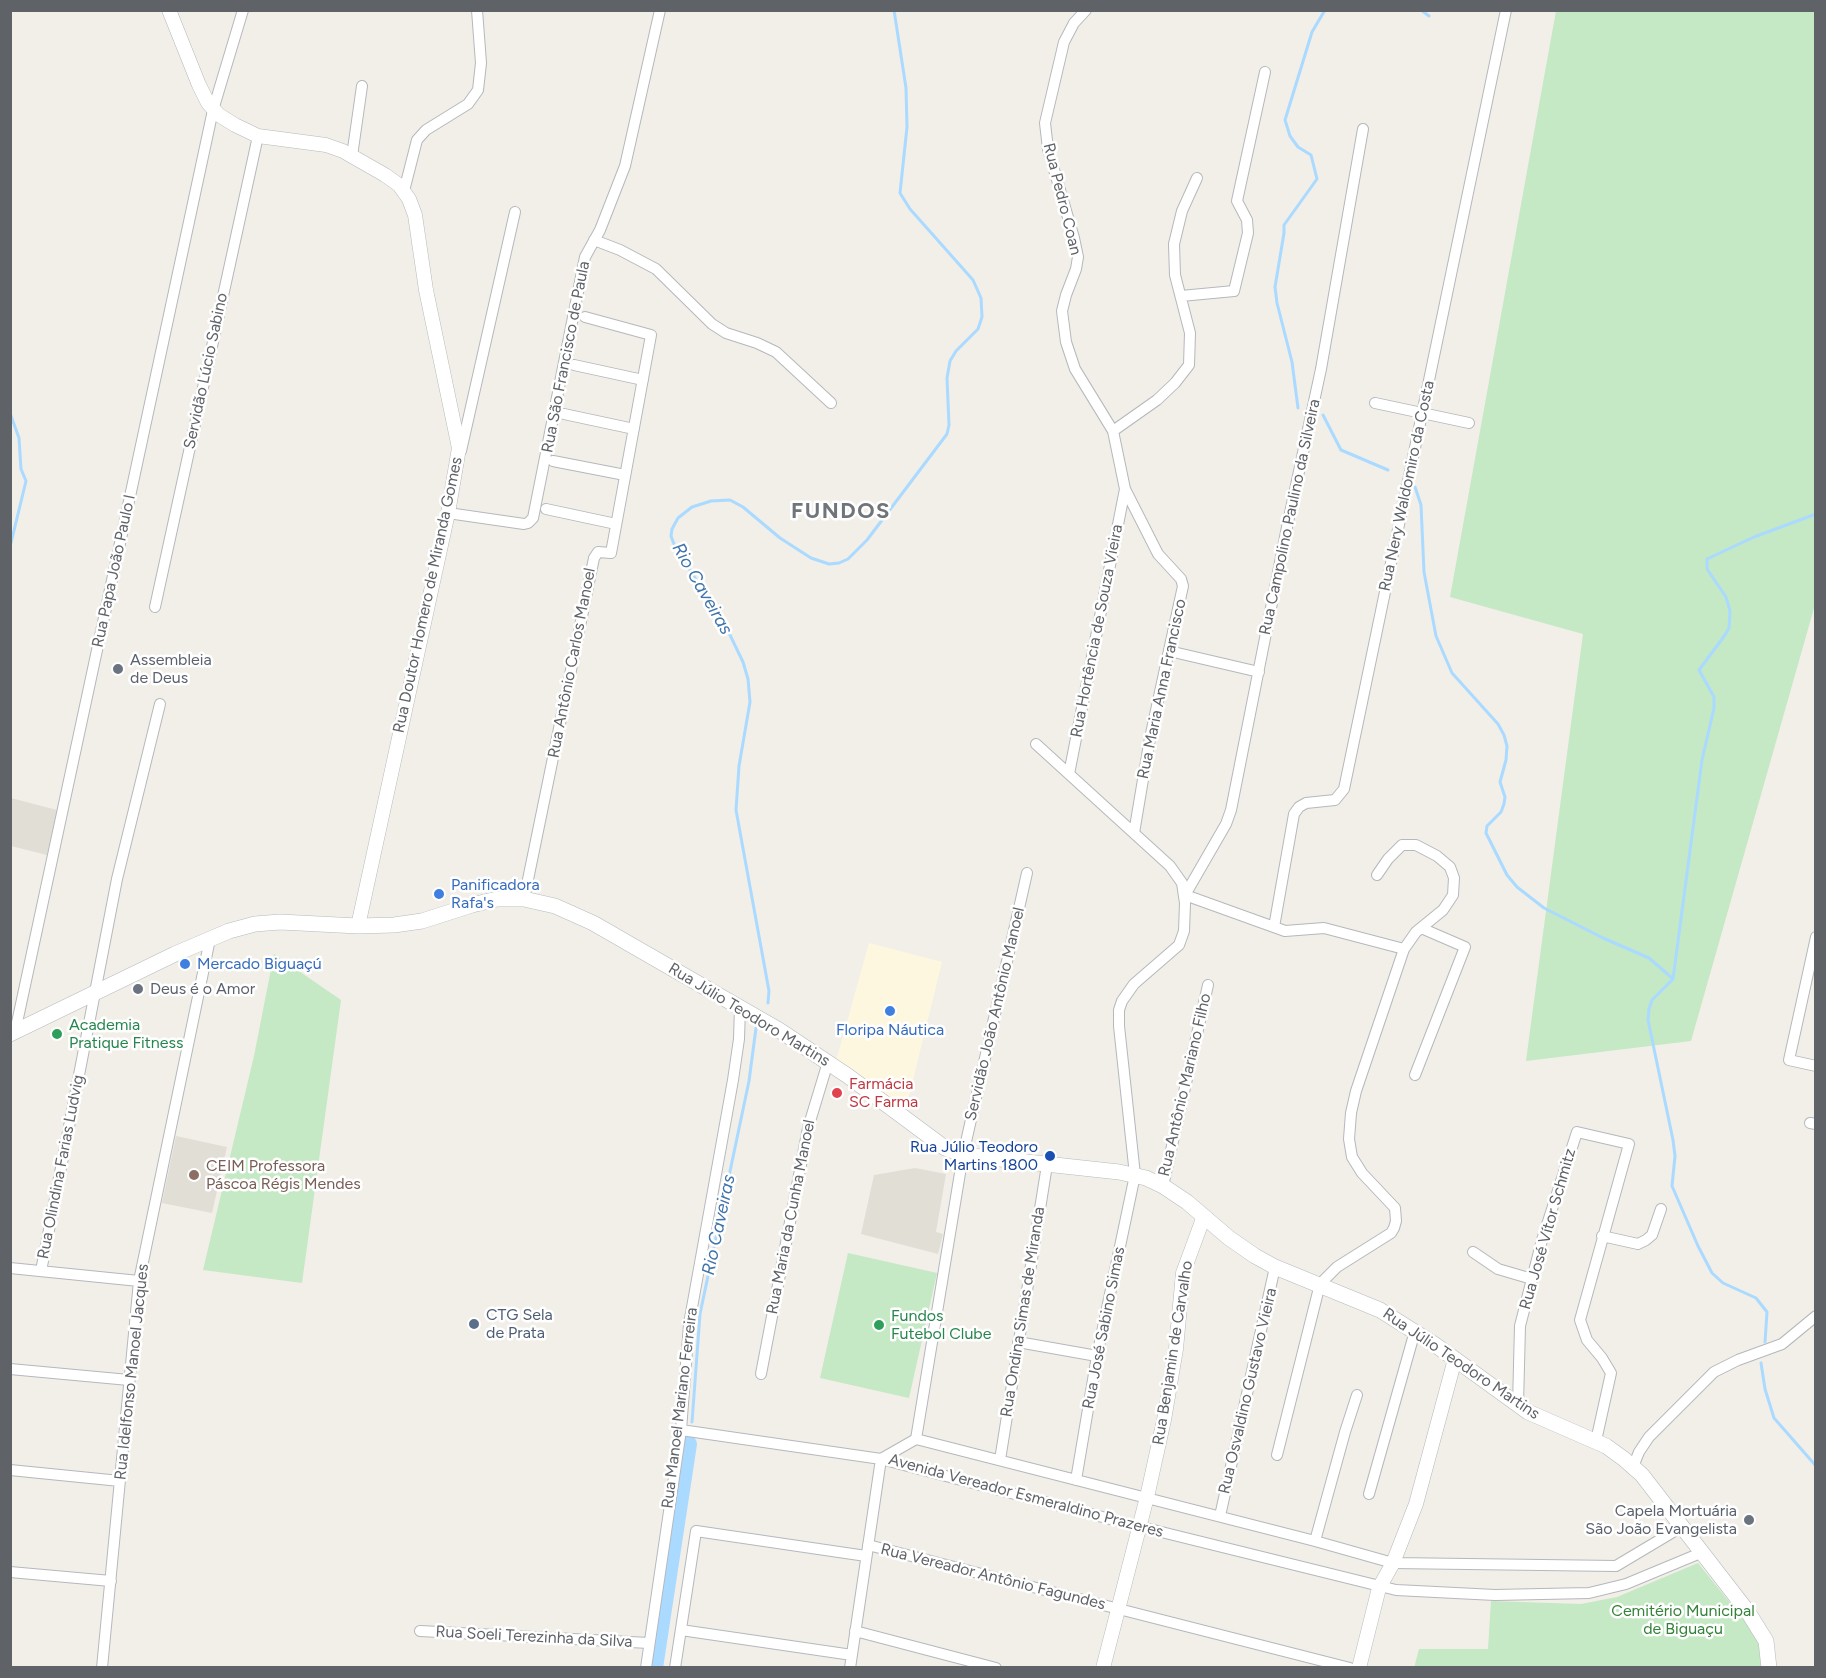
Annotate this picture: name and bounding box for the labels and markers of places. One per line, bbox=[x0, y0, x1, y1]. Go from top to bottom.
place label: Assembleia de Deus bbox=[130, 650, 212, 688]
marker: Assembleia de Deus bbox=[111, 662, 125, 676]
place label: Panificadora Rafa's bbox=[451, 875, 540, 913]
marker: Panificadora Rafa's bbox=[432, 887, 446, 901]
place label: Mercado Biguaçú bbox=[197, 954, 322, 974]
marker: Mercado Biguaçú bbox=[178, 957, 192, 971]
place label: Deus é o Amor bbox=[150, 979, 255, 999]
marker: Deus é o Amor bbox=[131, 982, 145, 996]
marker: Floripa Náutica bbox=[883, 1004, 897, 1018]
place label: Academia Pratique Fitness bbox=[69, 1015, 183, 1053]
place label: Floripa Náutica bbox=[836, 1020, 944, 1040]
marker: Academia Pratique Fitness bbox=[50, 1027, 64, 1041]
place label: Farmácia SC Farma bbox=[849, 1074, 918, 1112]
marker: Farmácia SC Farma bbox=[830, 1086, 844, 1100]
place label: Rua Júlio Teodoro Martins 1800 bbox=[910, 1137, 1038, 1175]
marker: Rua Júlio Teodoro Martins 1800 bbox=[1043, 1149, 1057, 1163]
place label: CEIM Professora Páscoa Régis Mendes bbox=[206, 1156, 361, 1194]
marker: CEIM Professora Páscoa Régis Mendes bbox=[187, 1168, 201, 1182]
place label: CTG Sela de Prata bbox=[486, 1305, 553, 1343]
place label: Fundos Futebol Clube bbox=[891, 1306, 991, 1344]
marker: CTG Sela de Prata bbox=[467, 1317, 481, 1331]
marker: Fundos Futebol Clube bbox=[872, 1318, 886, 1332]
place label: Capela Mortuária São João Evangelista bbox=[1585, 1501, 1737, 1539]
marker: Capela Mortuária São João Evangelista bbox=[1742, 1513, 1756, 1527]

